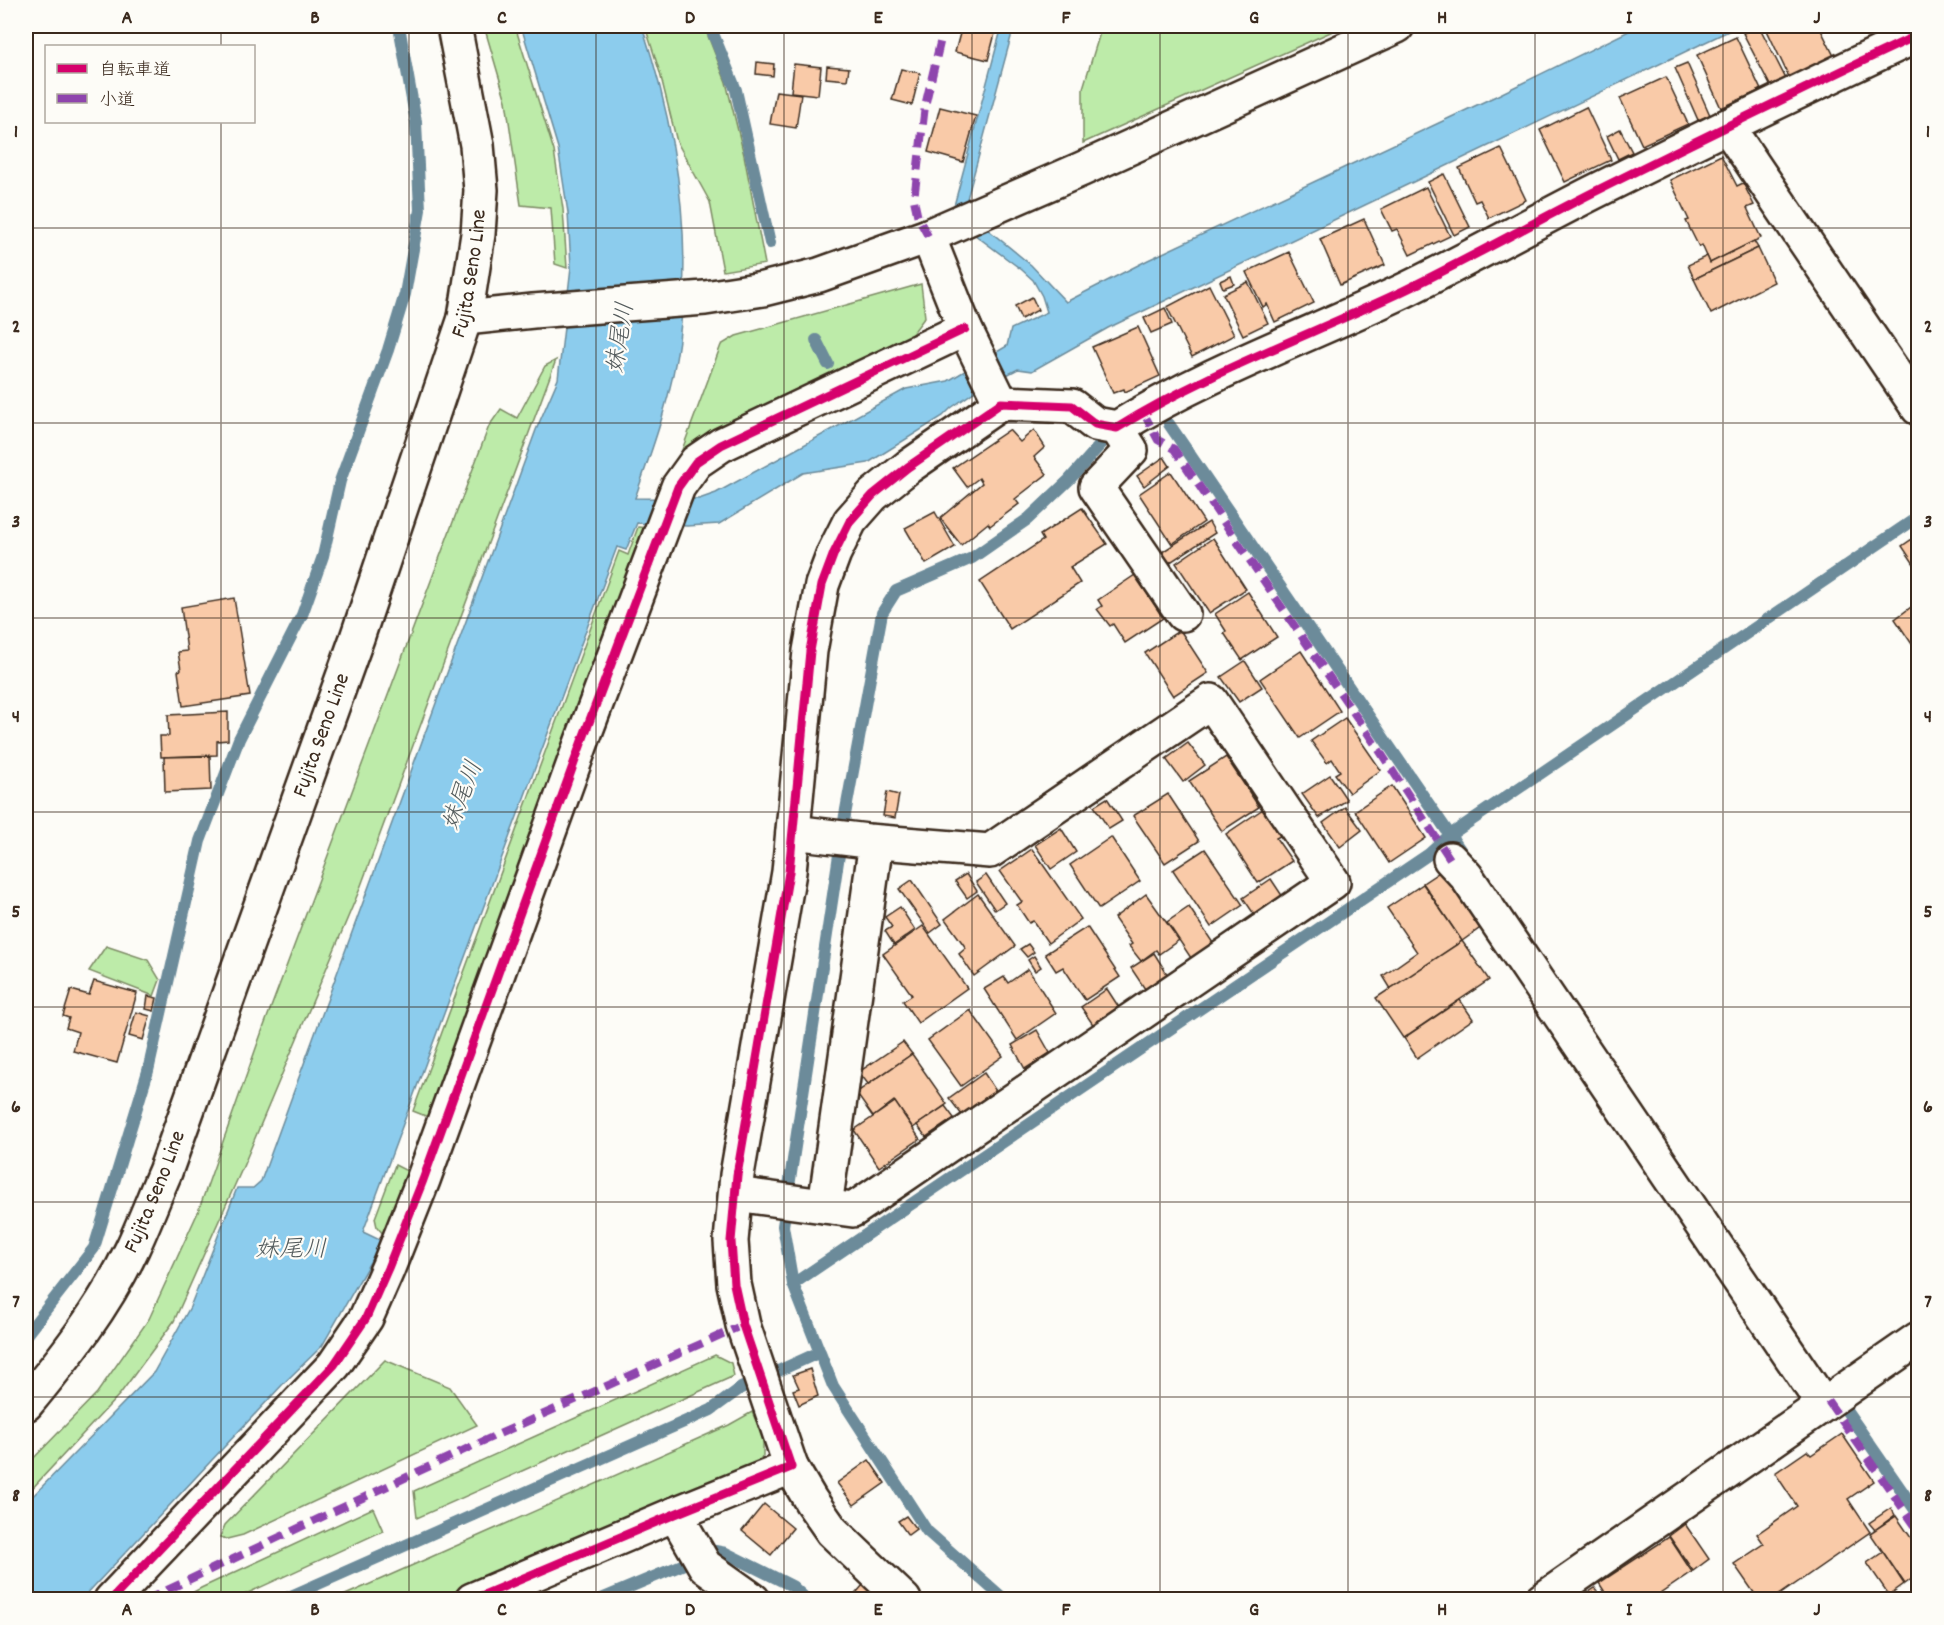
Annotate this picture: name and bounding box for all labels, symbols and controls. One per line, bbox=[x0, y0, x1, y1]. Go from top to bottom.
text: A bbox=[122, 5, 133, 33]
text: B bbox=[310, 5, 320, 33]
text: C bbox=[497, 5, 507, 33]
text: D bbox=[685, 5, 696, 33]
text: E bbox=[873, 5, 883, 33]
text: F bbox=[1062, 5, 1072, 33]
text: G bbox=[1249, 5, 1259, 33]
text: H bbox=[1437, 5, 1447, 33]
text: I bbox=[1626, 5, 1633, 33]
text: J bbox=[1813, 5, 1821, 33]
legend bbox=[45, 45, 255, 123]
text: 自転車道 bbox=[99, 59, 171, 84]
text: 小道 bbox=[99, 89, 135, 114]
text: 1 bbox=[14, 119, 18, 147]
text: 1 bbox=[1926, 119, 1930, 147]
street label: Fujita Seno Line bbox=[444, 208, 495, 342]
water label: 妹尾川 bbox=[600, 300, 644, 376]
text: 2 bbox=[12, 314, 20, 342]
text: 2 bbox=[1924, 314, 1932, 342]
text: 3 bbox=[12, 509, 20, 537]
text: 3 bbox=[1924, 509, 1932, 537]
street label: Fujita Seno Line bbox=[285, 669, 359, 802]
text: 4 bbox=[12, 704, 20, 732]
text: 4 bbox=[1924, 704, 1932, 732]
water label: 妹尾川 bbox=[435, 756, 493, 836]
text: 5 bbox=[11, 899, 21, 927]
text: 5 bbox=[1923, 899, 1933, 927]
text: 6 bbox=[11, 1094, 21, 1122]
text: 6 bbox=[1923, 1094, 1933, 1122]
street label: Fujita Seno Line bbox=[117, 1126, 194, 1259]
water label: 妹尾川 bbox=[255, 1234, 327, 1268]
text: 7 bbox=[12, 1289, 20, 1317]
text: 7 bbox=[1924, 1289, 1932, 1317]
text: 8 bbox=[12, 1483, 20, 1511]
text: 8 bbox=[1924, 1483, 1932, 1511]
text: A bbox=[122, 1597, 133, 1625]
text: B bbox=[310, 1597, 320, 1625]
text: C bbox=[497, 1597, 507, 1625]
text: D bbox=[685, 1597, 696, 1625]
text: E bbox=[873, 1597, 883, 1625]
text: F bbox=[1062, 1597, 1072, 1625]
text: G bbox=[1249, 1597, 1259, 1625]
text: H bbox=[1437, 1597, 1447, 1625]
text: I bbox=[1626, 1597, 1633, 1625]
text: J bbox=[1813, 1597, 1821, 1625]

